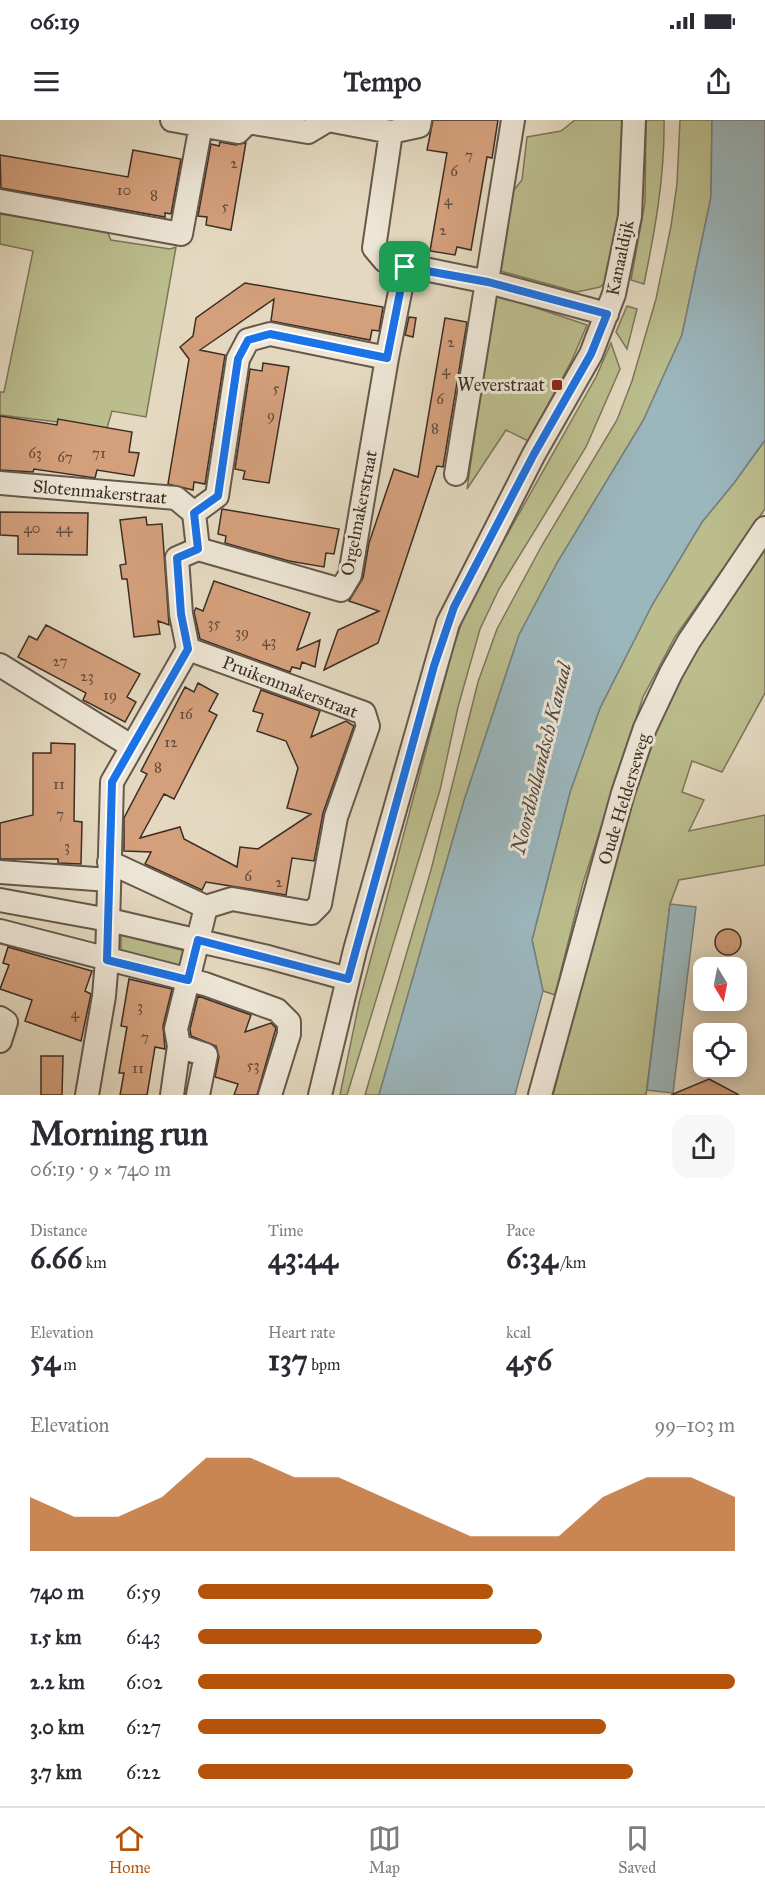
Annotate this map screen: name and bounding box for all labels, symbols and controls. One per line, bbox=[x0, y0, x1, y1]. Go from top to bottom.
text: 06:19 bbox=[30, 8, 80, 35]
icon: menu bbox=[30, 65, 63, 98]
text: Tempo bbox=[344, 65, 421, 98]
icon: share bbox=[702, 65, 735, 98]
house number: 7 bbox=[465, 146, 473, 164]
house number: 2 bbox=[230, 154, 238, 172]
house number: 6 bbox=[450, 162, 459, 180]
house number: 10 bbox=[117, 181, 131, 199]
house number: 8 bbox=[150, 186, 158, 204]
house number: 4 bbox=[444, 191, 453, 209]
house number: 5 bbox=[222, 197, 229, 215]
street label: Kanaaldijk bbox=[601, 218, 639, 298]
house number: 2 bbox=[439, 221, 447, 239]
pin bbox=[379, 241, 430, 292]
icon: arrive bbox=[388, 250, 421, 283]
house number: 2 bbox=[447, 333, 455, 351]
house number: 4 bbox=[442, 361, 451, 379]
place label: Weverstraat bbox=[457, 374, 546, 396]
marker: Weverstraat bbox=[550, 378, 564, 392]
house number: 5 bbox=[273, 379, 280, 397]
house number: 6 bbox=[436, 390, 445, 408]
house number: 9 bbox=[267, 406, 275, 424]
house number: 8 bbox=[431, 419, 439, 437]
house number: 63 bbox=[28, 444, 42, 462]
house number: 71 bbox=[92, 444, 106, 462]
house number: 67 bbox=[57, 448, 73, 466]
street label: Orgelmakerstraat bbox=[336, 448, 383, 578]
street label: Slotenmakerstraat bbox=[32, 475, 169, 509]
house number: 40 bbox=[23, 519, 41, 537]
house number: 44 bbox=[56, 519, 73, 537]
house number: 35 bbox=[208, 614, 221, 632]
house number: 39 bbox=[235, 623, 249, 641]
house number: 43 bbox=[262, 632, 276, 650]
street label: Pruikenmakerstraat bbox=[219, 651, 362, 723]
house number: 27 bbox=[53, 652, 68, 670]
water label: Noordhollandsch Kanaal bbox=[505, 659, 577, 857]
house number: 23 bbox=[80, 667, 94, 685]
house number: 19 bbox=[103, 686, 117, 704]
house number: 16 bbox=[179, 705, 194, 723]
street label: Oude Helderseweg bbox=[594, 730, 656, 868]
house number: 12 bbox=[164, 733, 178, 751]
house number: 8 bbox=[154, 758, 162, 776]
house number: 11 bbox=[53, 775, 65, 793]
house number: 7 bbox=[56, 805, 64, 823]
house number: 3 bbox=[64, 837, 70, 855]
house number: 6 bbox=[244, 867, 253, 885]
house number: 2 bbox=[275, 873, 283, 891]
north arrow bbox=[693, 957, 747, 1011]
map controls bbox=[693, 957, 747, 1077]
house number: 3 bbox=[137, 997, 143, 1015]
house number: 4 bbox=[71, 1004, 80, 1022]
button: locate bbox=[693, 1023, 747, 1077]
house number: 7 bbox=[141, 1028, 149, 1046]
house number: 53 bbox=[247, 1056, 259, 1074]
house number: 11 bbox=[132, 1059, 144, 1077]
text: Morning run bbox=[30, 1114, 208, 1154]
button: share bbox=[672, 1115, 735, 1178]
text: 06:19 · 9 × 740 m bbox=[30, 1157, 171, 1181]
text: Distance bbox=[30, 1221, 87, 1240]
text: Time bbox=[268, 1221, 303, 1240]
text: Pace bbox=[506, 1221, 535, 1240]
text: 6.66 bbox=[30, 1240, 82, 1276]
text: 43:44 bbox=[268, 1240, 338, 1276]
text: 6:34 bbox=[506, 1240, 558, 1276]
text: km bbox=[82, 1253, 107, 1272]
text: /km bbox=[558, 1253, 586, 1272]
text: Elevation bbox=[30, 1323, 94, 1342]
text: Heart rate bbox=[268, 1323, 335, 1342]
text: kcal bbox=[506, 1323, 531, 1342]
text: 54 bbox=[30, 1342, 60, 1378]
text: 137 bbox=[268, 1342, 308, 1378]
text: 456 bbox=[506, 1342, 552, 1378]
text: m bbox=[60, 1355, 77, 1374]
text: bpm bbox=[308, 1355, 340, 1374]
text: Elevation bbox=[30, 1413, 109, 1437]
text: 99–103 m bbox=[654, 1413, 735, 1437]
text: 740 m bbox=[30, 1580, 84, 1604]
text: 6:59 bbox=[126, 1580, 161, 1604]
text: 1.5 km bbox=[30, 1625, 81, 1649]
text: 6:43 bbox=[126, 1625, 160, 1649]
text: 2.2 km bbox=[30, 1670, 85, 1694]
text: 6:02 bbox=[126, 1670, 163, 1694]
text: 3.0 km bbox=[30, 1715, 84, 1739]
text: 6:27 bbox=[126, 1715, 161, 1739]
text: 3.7 km bbox=[30, 1760, 82, 1784]
text: 6:22 bbox=[126, 1760, 161, 1784]
tab: Home bbox=[109, 1822, 151, 1877]
tab: Map bbox=[368, 1822, 401, 1877]
tab: Saved bbox=[618, 1822, 656, 1877]

